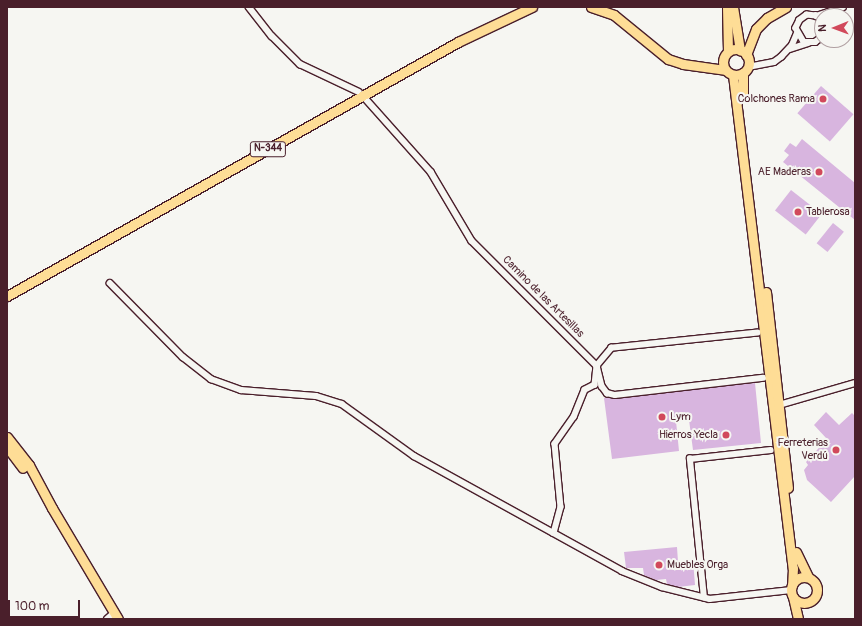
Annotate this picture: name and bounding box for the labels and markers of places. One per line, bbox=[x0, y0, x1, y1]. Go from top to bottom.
place label: Colchones Rama bbox=[738, 92, 815, 106]
marker: Colchones Rama bbox=[818, 94, 828, 104]
place label: AE Maderas bbox=[758, 165, 811, 179]
marker: AE Maderas bbox=[814, 167, 824, 177]
place label: Tablerosa bbox=[806, 205, 850, 219]
marker: Tablerosa bbox=[793, 207, 803, 217]
place label: Lym bbox=[670, 410, 691, 424]
marker: Lym bbox=[657, 412, 667, 422]
place label: Hierros Yecla bbox=[659, 428, 718, 442]
marker: Hierros Yecla bbox=[721, 430, 731, 440]
place label: Ferreterias Verdú bbox=[777, 437, 828, 463]
marker: Ferreterias Verdú bbox=[831, 445, 841, 455]
place label: Muebles Orga bbox=[667, 558, 728, 572]
marker: Muebles Orga bbox=[654, 560, 664, 570]

